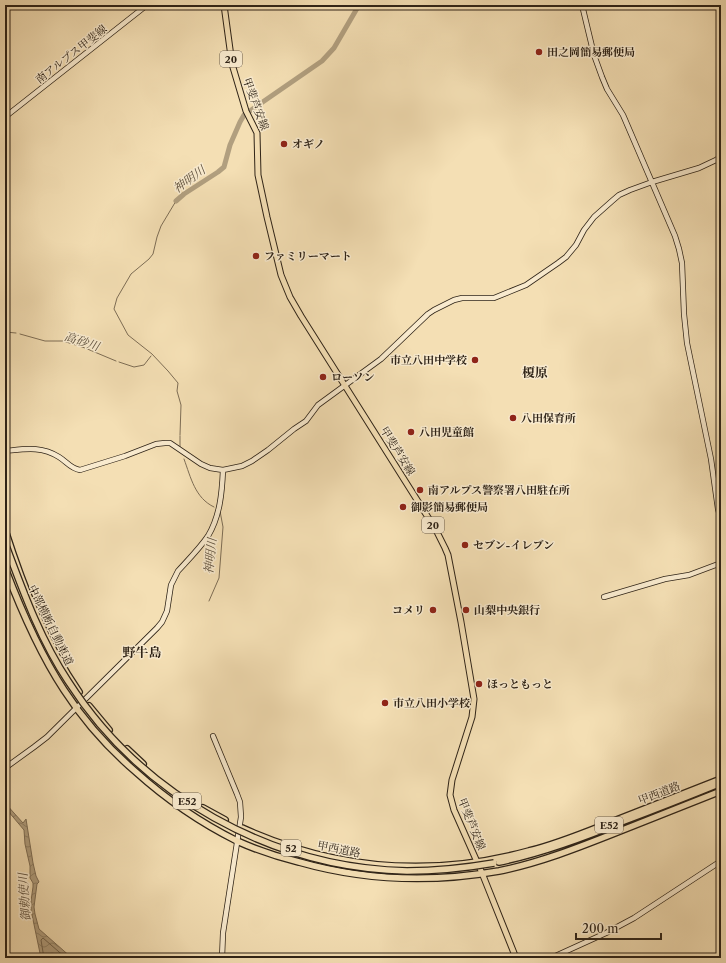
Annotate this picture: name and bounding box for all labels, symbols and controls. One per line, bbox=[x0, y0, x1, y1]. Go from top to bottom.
street label: 南アルプス甲斐線 bbox=[32, 22, 110, 86]
place label: 田之岡簡易郵便局 bbox=[547, 45, 635, 59]
marker: 田之岡簡易郵便局 bbox=[534, 47, 544, 57]
road number: 20 bbox=[220, 51, 242, 67]
street label: 甲斐芦安線 bbox=[240, 76, 272, 132]
place label: オギノ bbox=[292, 137, 325, 151]
marker: オギノ bbox=[279, 139, 289, 149]
water label: 神明川 bbox=[170, 161, 210, 196]
place label: ファミリーマート bbox=[264, 249, 352, 263]
marker: ファミリーマート bbox=[251, 251, 261, 261]
water label: 高砂川 bbox=[63, 328, 103, 354]
place label: 市立八田中学校 bbox=[390, 353, 467, 367]
marker: 市立八田中学校 bbox=[470, 355, 480, 365]
district label: 榎原 bbox=[522, 364, 548, 380]
place label: ローソン bbox=[331, 370, 375, 384]
marker: ローソン bbox=[318, 372, 328, 382]
place label: 八田保育所 bbox=[521, 411, 576, 425]
marker: 八田保育所 bbox=[508, 413, 518, 423]
street label: 甲斐芦安線 bbox=[377, 424, 419, 478]
place label: 八田児童館 bbox=[419, 425, 474, 439]
marker: 八田児童館 bbox=[406, 427, 416, 437]
place label: 南アルプス警察署八田駐在所 bbox=[428, 483, 570, 497]
marker: 南アルプス警察署八田駐在所 bbox=[415, 485, 425, 495]
place label: 御影簡易郵便局 bbox=[411, 500, 488, 514]
marker: 御影簡易郵便局 bbox=[398, 502, 408, 512]
road number: 20 bbox=[422, 517, 444, 533]
water label: 神明川 bbox=[201, 535, 220, 575]
place label: セブン-イレブン bbox=[473, 538, 554, 552]
marker: セブン-イレブン bbox=[460, 540, 470, 550]
street label: 中部横断自動車道 bbox=[25, 582, 77, 668]
place label: コメリ bbox=[392, 603, 425, 617]
place label: 山梨中央銀行 bbox=[474, 603, 540, 617]
marker: コメリ bbox=[428, 605, 438, 615]
marker: 山梨中央銀行 bbox=[461, 605, 471, 615]
district label: 野牛島 bbox=[122, 644, 162, 660]
place label: ほっともっと bbox=[487, 677, 553, 691]
marker: ほっともっと bbox=[474, 679, 484, 689]
place label: 市立八田小学校 bbox=[393, 696, 470, 710]
marker: 市立八田小学校 bbox=[380, 698, 390, 708]
street label: 甲西道路 bbox=[636, 779, 682, 807]
road number: E52 bbox=[173, 793, 201, 809]
street label: 甲斐芦安線 bbox=[455, 796, 489, 852]
road number: E52 bbox=[595, 817, 623, 833]
street label: 甲西道路 bbox=[316, 838, 362, 860]
road number: 52 bbox=[281, 840, 301, 856]
water label: 御勅使川 bbox=[15, 871, 33, 921]
scale bar bbox=[576, 915, 661, 941]
text: 200 m bbox=[582, 921, 619, 936]

